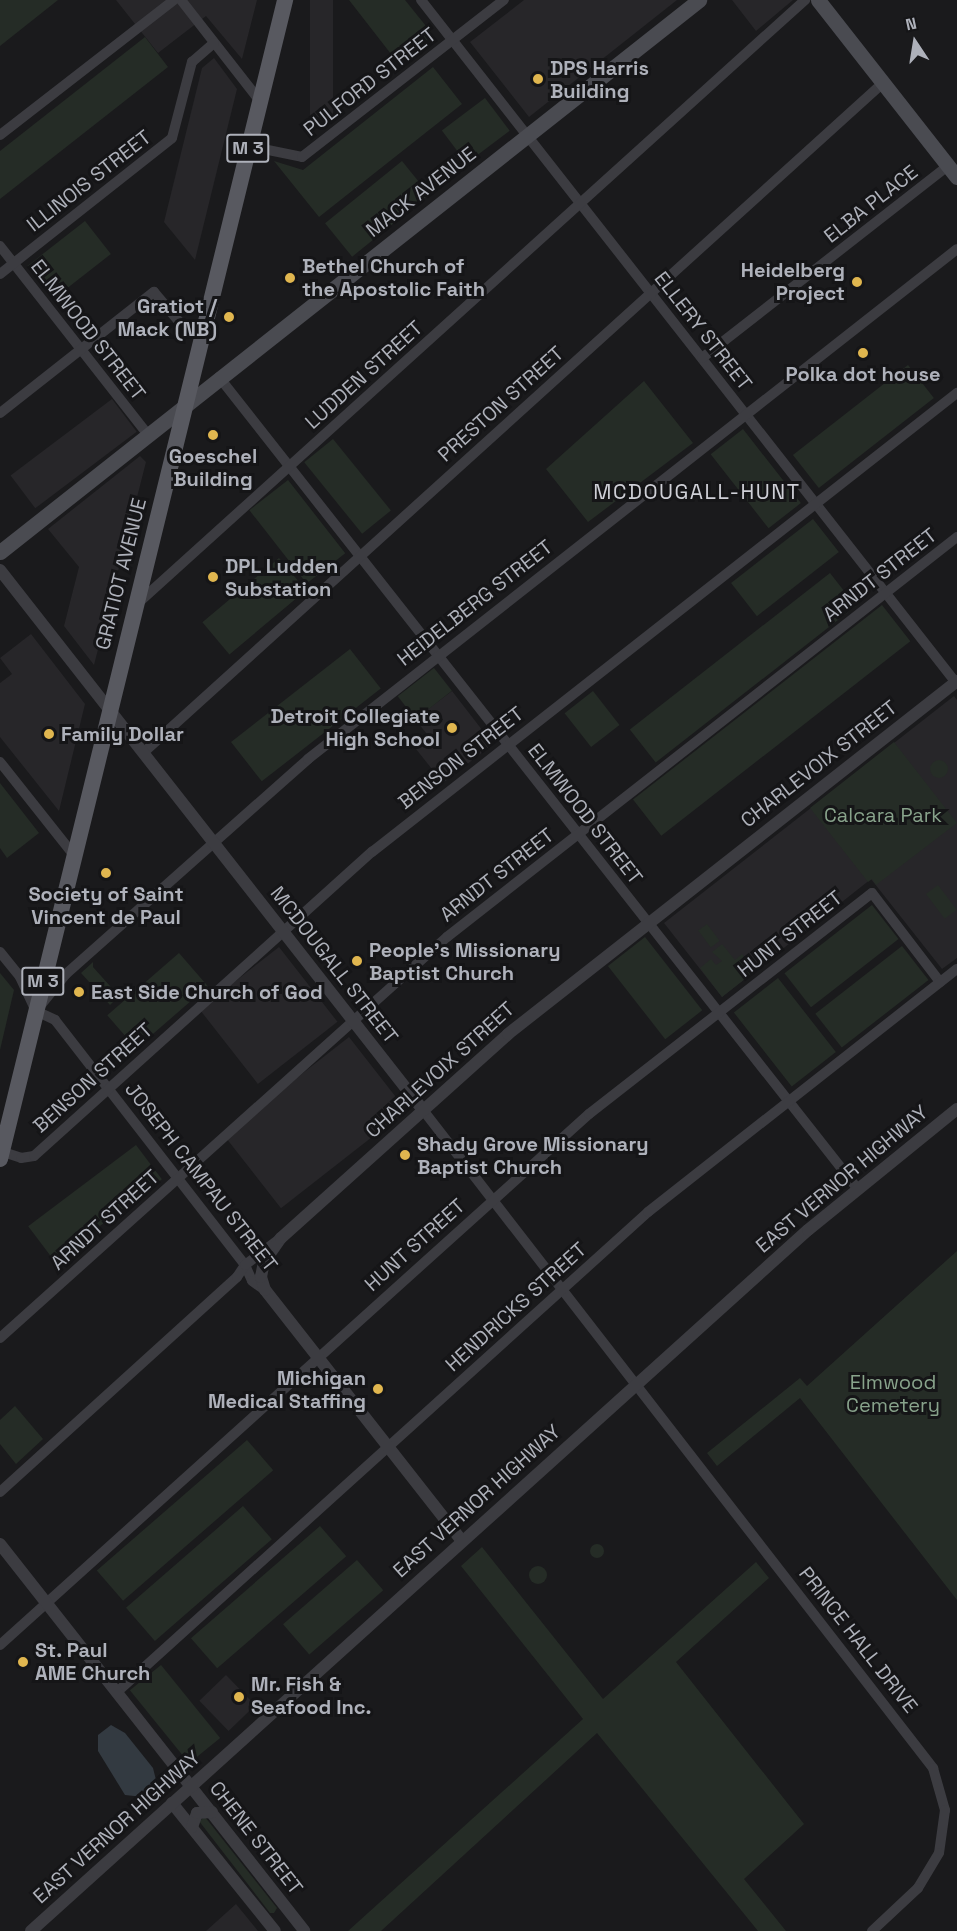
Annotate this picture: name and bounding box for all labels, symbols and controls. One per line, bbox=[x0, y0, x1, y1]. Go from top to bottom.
north arrow bbox=[885, 12, 945, 72]
text: N bbox=[904, 13, 919, 35]
street label: PULFORD STREET bbox=[299, 23, 441, 141]
place label: DPS Harris Building bbox=[550, 56, 649, 103]
marker: DPS Harris Building bbox=[531, 72, 545, 86]
street label: ILLINOIS STREET bbox=[22, 125, 156, 237]
road number: M 3 bbox=[226, 133, 270, 163]
street label: MACK AVENUE bbox=[361, 142, 481, 242]
street label: ELBA PLACE bbox=[819, 160, 923, 248]
place label: Bethel Church of the Apostolic Faith bbox=[302, 254, 485, 301]
street label: ELMWOOD STREET bbox=[26, 255, 150, 405]
place label: Heidelberg Project bbox=[741, 258, 845, 305]
street label: ELLERY STREET bbox=[649, 267, 757, 395]
marker: Bethel Church of the Apostolic Faith bbox=[283, 271, 297, 285]
marker: Heidelberg Project bbox=[850, 275, 864, 289]
place label: Gratiot / Mack (NB) bbox=[118, 294, 217, 341]
marker: Gratiot / Mack (NB) bbox=[222, 310, 236, 324]
street label: LUDDEN STREET bbox=[300, 316, 428, 434]
street label: PRESTON STREET bbox=[433, 341, 569, 467]
marker: Polka dot house bbox=[856, 346, 870, 360]
place label: Polka dot house bbox=[786, 362, 940, 386]
marker: Goeschel Building bbox=[206, 428, 220, 442]
place label: Goeschel Building bbox=[169, 444, 257, 491]
district label: MCDOUGALL-HUNT bbox=[593, 479, 801, 505]
street label: GRATIOT AVENUE bbox=[90, 495, 152, 653]
street label: ARNDT STREET bbox=[818, 523, 942, 627]
street label: HEIDELBERG STREET bbox=[393, 535, 557, 671]
place label: DPL Ludden Substation bbox=[225, 554, 339, 601]
marker: DPL Ludden Substation bbox=[206, 570, 220, 584]
street label: CHARLEVOIX STREET bbox=[736, 695, 902, 833]
street label: BENSON STREET bbox=[394, 702, 528, 814]
place label: Detroit Collegiate High School bbox=[271, 704, 440, 751]
marker: Detroit Collegiate High School bbox=[445, 721, 459, 735]
place label: Family Dollar bbox=[61, 722, 184, 746]
marker: Family Dollar bbox=[42, 727, 56, 741]
street label: ELMWOOD STREET bbox=[523, 739, 647, 889]
park label: Calcara Park bbox=[824, 803, 942, 827]
street label: ARNDT STREET bbox=[435, 823, 559, 927]
marker: Society of Saint Vincent de Paul bbox=[99, 866, 113, 880]
street label: MCDOUGALL STREET bbox=[265, 881, 403, 1049]
place label: Society of Saint Vincent de Paul bbox=[28, 882, 184, 929]
street label: HUNT STREET bbox=[733, 885, 847, 983]
place label: People's Missionary Baptist Church bbox=[369, 938, 561, 985]
marker: People's Missionary Baptist Church bbox=[350, 954, 364, 968]
road number: M 3 bbox=[20, 966, 66, 996]
place label: East Side Church of God bbox=[91, 980, 323, 1004]
marker: East Side Church of God bbox=[72, 985, 86, 999]
street label: CHARLEVOIX STREET bbox=[361, 997, 519, 1143]
street label: BENSON STREET bbox=[28, 1018, 158, 1138]
street label: JOSEPH CAMPAU STREET bbox=[120, 1078, 282, 1276]
street label: EAST VERNOR HIGHWAY bbox=[751, 1100, 933, 1258]
place label: Shady Grove Missionary Baptist Church bbox=[417, 1132, 649, 1179]
marker: Shady Grove Missionary Baptist Church bbox=[398, 1148, 412, 1162]
street label: ARNDT STREET bbox=[46, 1165, 164, 1275]
street label: HUNT STREET bbox=[360, 1194, 470, 1296]
street label: HENDRICKS STREET bbox=[441, 1237, 591, 1377]
place label: Michigan Medical Staffing bbox=[208, 1366, 366, 1413]
park label: Elmwood Cemetery bbox=[846, 1371, 940, 1418]
marker: Michigan Medical Staffing bbox=[371, 1382, 385, 1396]
street label: EAST VERNOR HIGHWAY bbox=[388, 1419, 566, 1583]
street label: PRINCE HALL DRIVE bbox=[793, 1562, 923, 1718]
place label: St. Paul AME Church bbox=[35, 1638, 150, 1685]
marker: St. Paul AME Church bbox=[16, 1655, 30, 1669]
place label: Mr. Fish & Seafood Inc. bbox=[251, 1673, 371, 1720]
marker: Mr. Fish & Seafood Inc. bbox=[232, 1690, 246, 1704]
street label: EAST VERNOR HIGHWAY bbox=[28, 1745, 206, 1909]
street label: CHENE STREET bbox=[204, 1777, 308, 1899]

